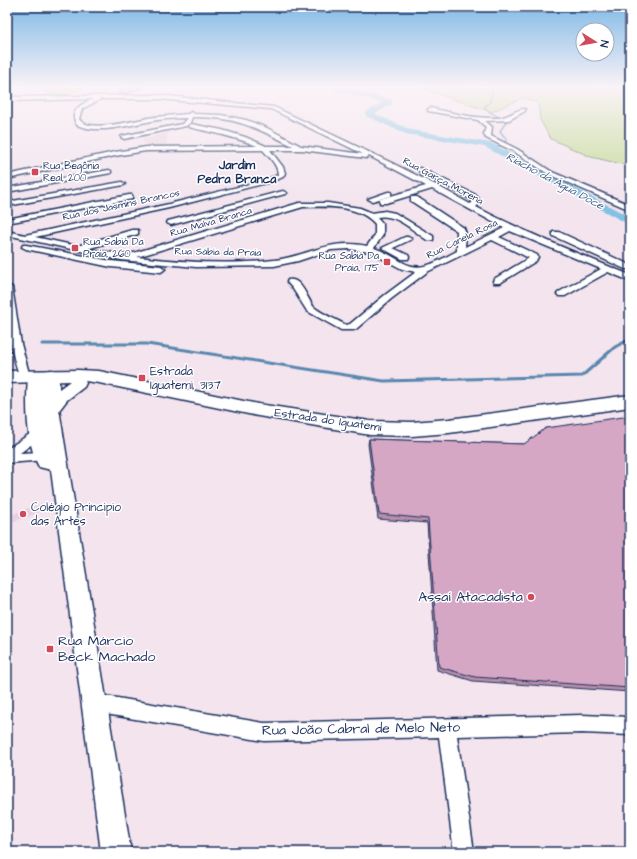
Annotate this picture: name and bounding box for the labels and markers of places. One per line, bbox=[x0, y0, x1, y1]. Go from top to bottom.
place label: Rua Begônia Real, 200 bbox=[43, 159, 99, 185]
marker: Rua Begônia Real, 200 bbox=[30, 167, 40, 177]
place label: Rua Sabiá Da Praia, 260 bbox=[83, 235, 144, 261]
marker: Rua Sabiá Da Praia, 260 bbox=[70, 243, 80, 253]
place label: Rua Sabiá Da Praia, 175 bbox=[318, 249, 379, 275]
marker: Rua Sabiá Da Praia, 175 bbox=[382, 257, 392, 267]
place label: Estrada Iguatemi, 3137 bbox=[150, 363, 221, 395]
marker: Estrada Iguatemi, 3137 bbox=[137, 373, 147, 383]
place label: Colégio Principio das Artes bbox=[31, 499, 121, 530]
marker: Colégio Principio das Artes bbox=[18, 509, 28, 519]
place label: Assaí Atacadista bbox=[418, 587, 523, 607]
marker: Assaí Atacadista bbox=[526, 592, 536, 602]
place label: Rua Márcio Beck Machado bbox=[58, 631, 155, 667]
marker: Rua Márcio Beck Machado bbox=[45, 644, 55, 654]

